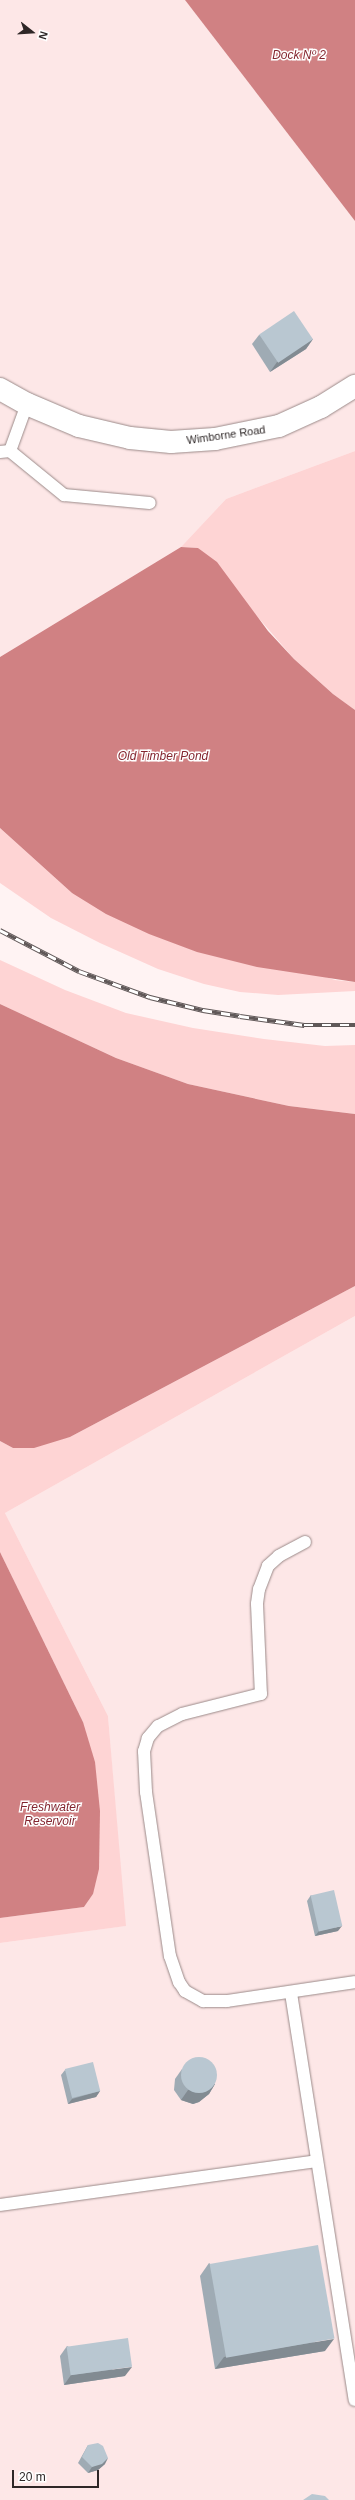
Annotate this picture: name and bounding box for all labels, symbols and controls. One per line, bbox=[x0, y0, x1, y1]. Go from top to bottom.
north arrow bbox=[12, 12, 52, 52]
text: N bbox=[37, 30, 50, 41]
water label: Dock Nº 2 bbox=[272, 49, 326, 63]
street label: Wimborne Road bbox=[186, 423, 266, 447]
water label: Old Timber Pond bbox=[118, 750, 208, 764]
water label: Freshwater Reservoir bbox=[20, 1801, 80, 1829]
scale bar bbox=[14, 2462, 101, 2488]
text: 20 m bbox=[19, 2470, 46, 2484]

